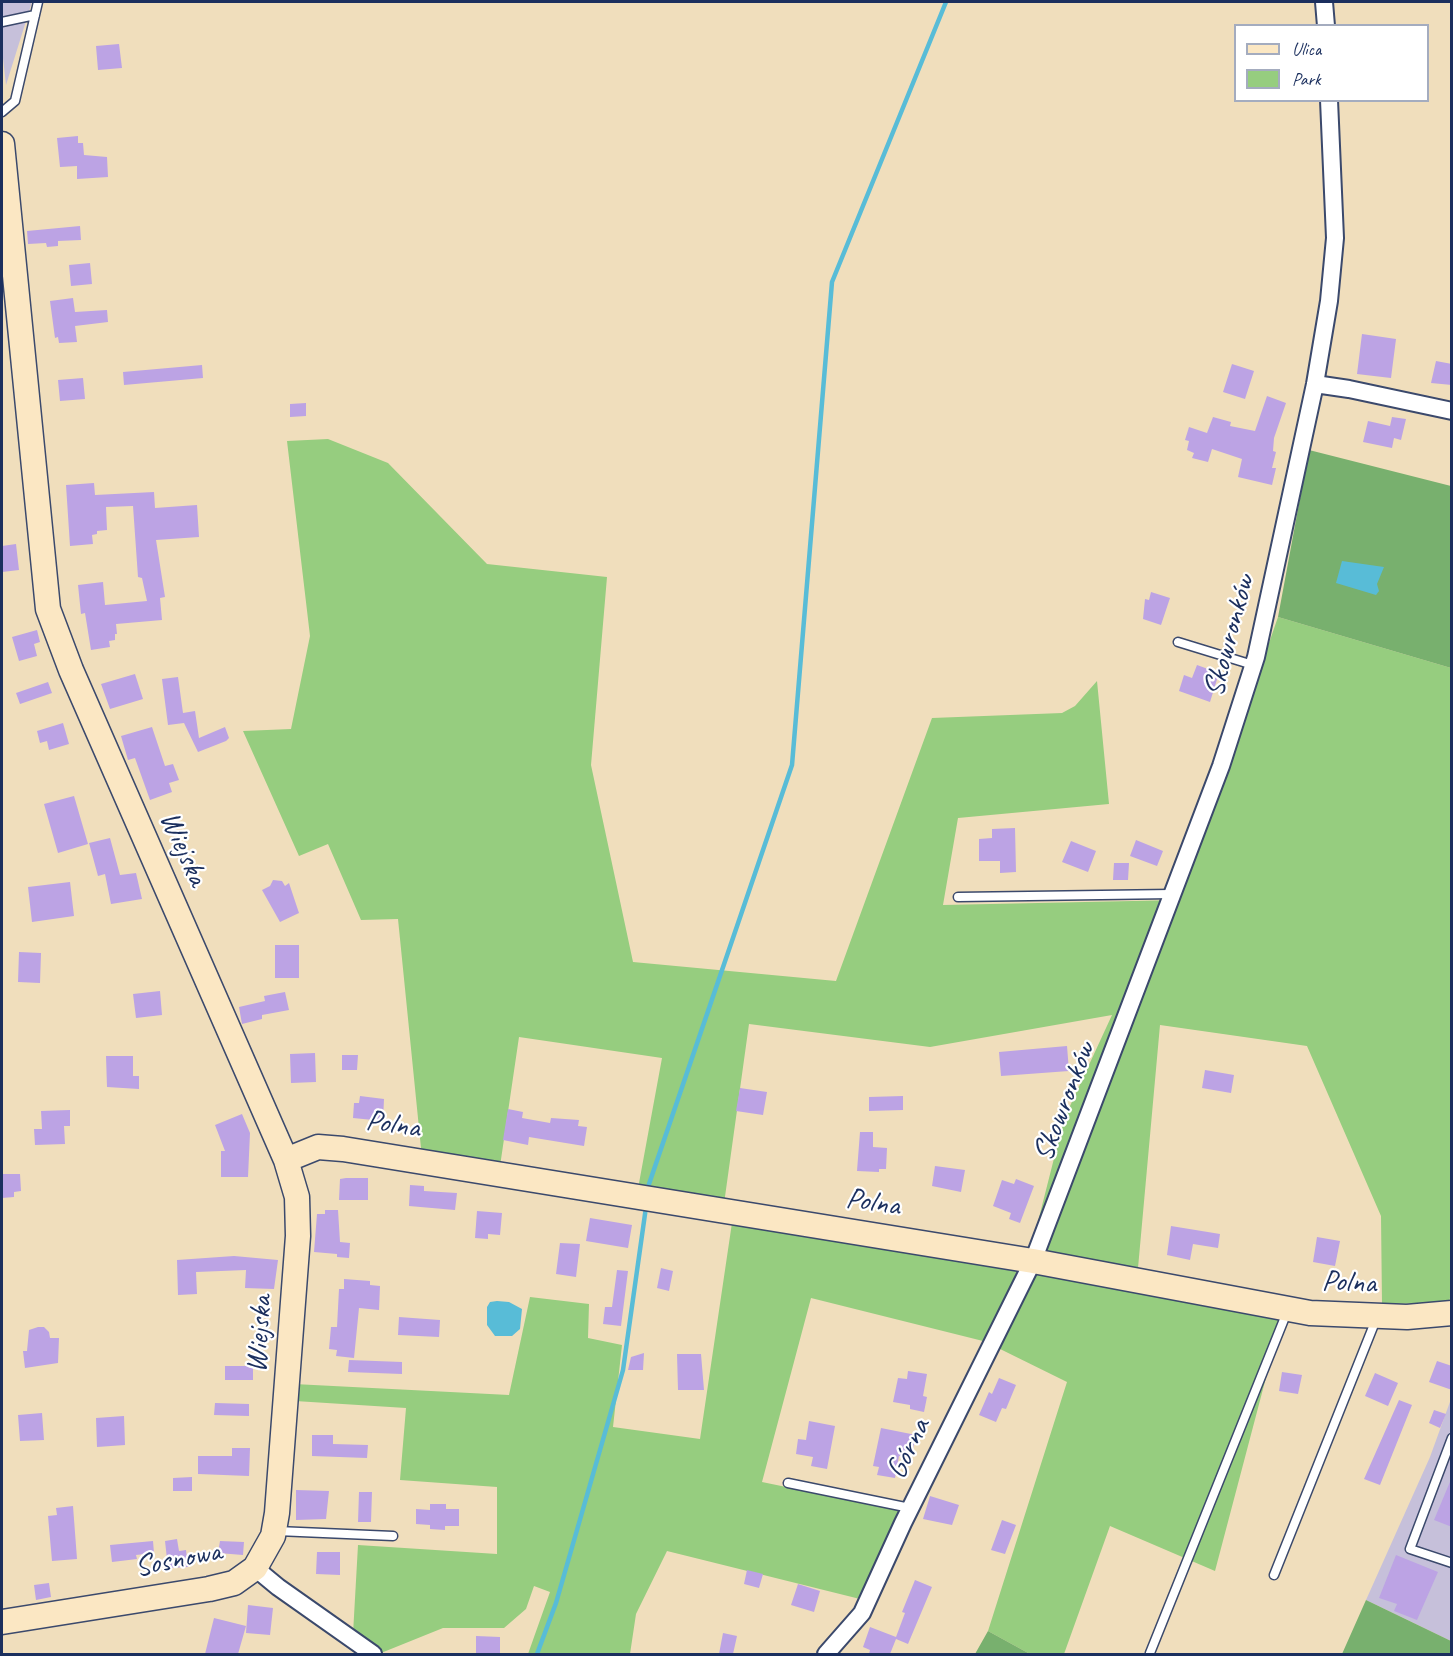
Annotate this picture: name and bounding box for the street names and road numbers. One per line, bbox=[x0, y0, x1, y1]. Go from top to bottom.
street label: Skowronków bbox=[1197, 571, 1263, 701]
street label: Wiejska bbox=[151, 806, 215, 892]
street label: Skowronków bbox=[1026, 1038, 1104, 1166]
street label: Polna bbox=[363, 1103, 423, 1147]
street label: Polna bbox=[843, 1181, 903, 1225]
street label: Polna bbox=[1321, 1264, 1377, 1302]
street label: Wiejska bbox=[239, 1294, 281, 1374]
street label: Górna bbox=[879, 1413, 939, 1485]
street label: Sosnowa bbox=[132, 1534, 224, 1586]

